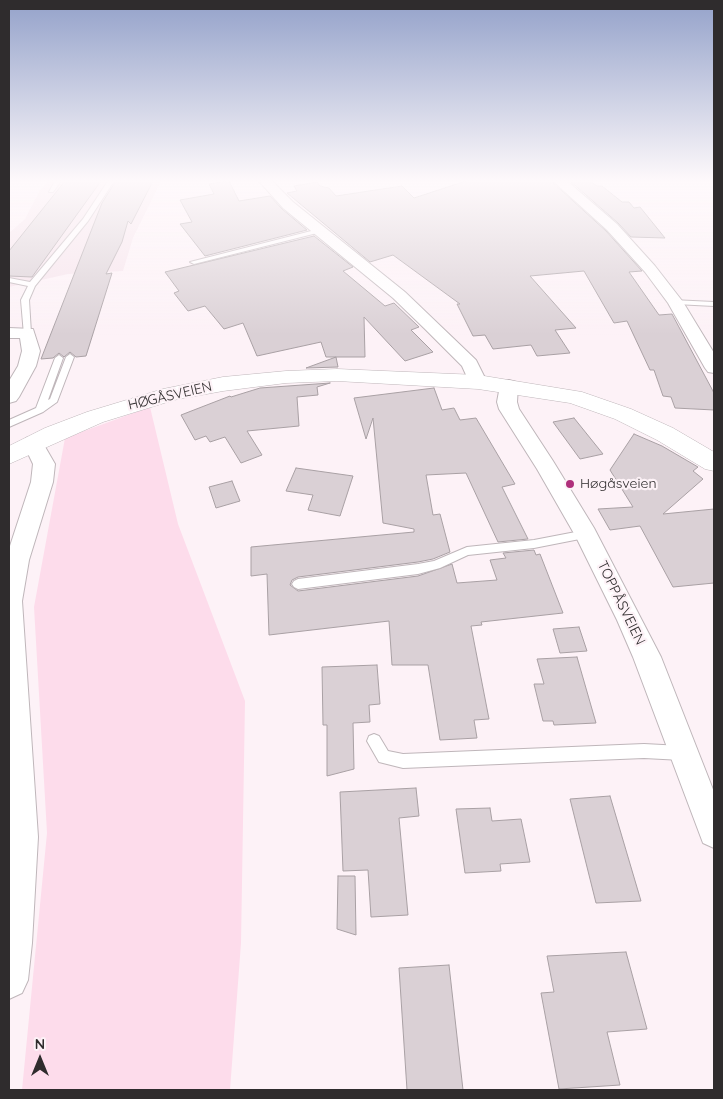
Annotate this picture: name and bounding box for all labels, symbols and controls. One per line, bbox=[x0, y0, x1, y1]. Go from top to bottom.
street label: HØGÅSVEIEN bbox=[126, 378, 214, 414]
place label: Høgåsveien bbox=[580, 476, 656, 492]
marker: Høgåsveien bbox=[564, 478, 576, 490]
street label: TOPPÅSVEIEN bbox=[593, 558, 649, 648]
north arrow bbox=[15, 1034, 65, 1084]
text: N bbox=[35, 1035, 45, 1053]

